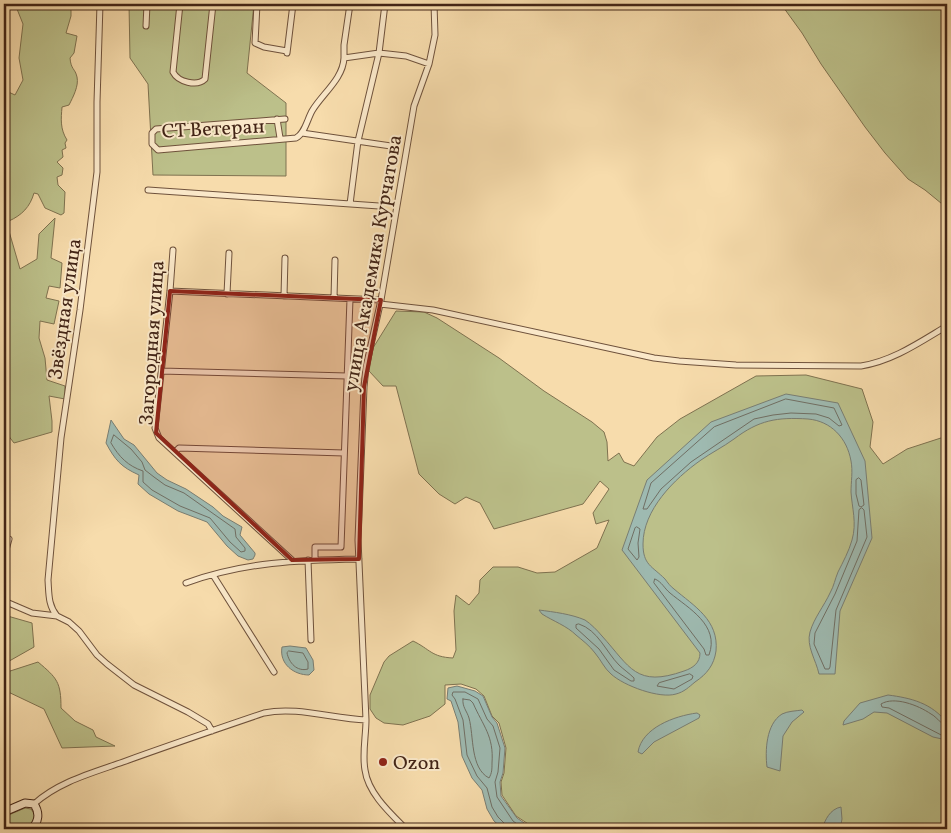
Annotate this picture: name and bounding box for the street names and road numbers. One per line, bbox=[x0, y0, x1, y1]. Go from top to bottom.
street label: СТ Ветеран bbox=[161, 113, 265, 147]
street label: улица Академика Курчатова bbox=[338, 133, 410, 394]
street label: Звёздная улица bbox=[42, 237, 90, 382]
street label: Загородная улица bbox=[133, 260, 173, 427]

